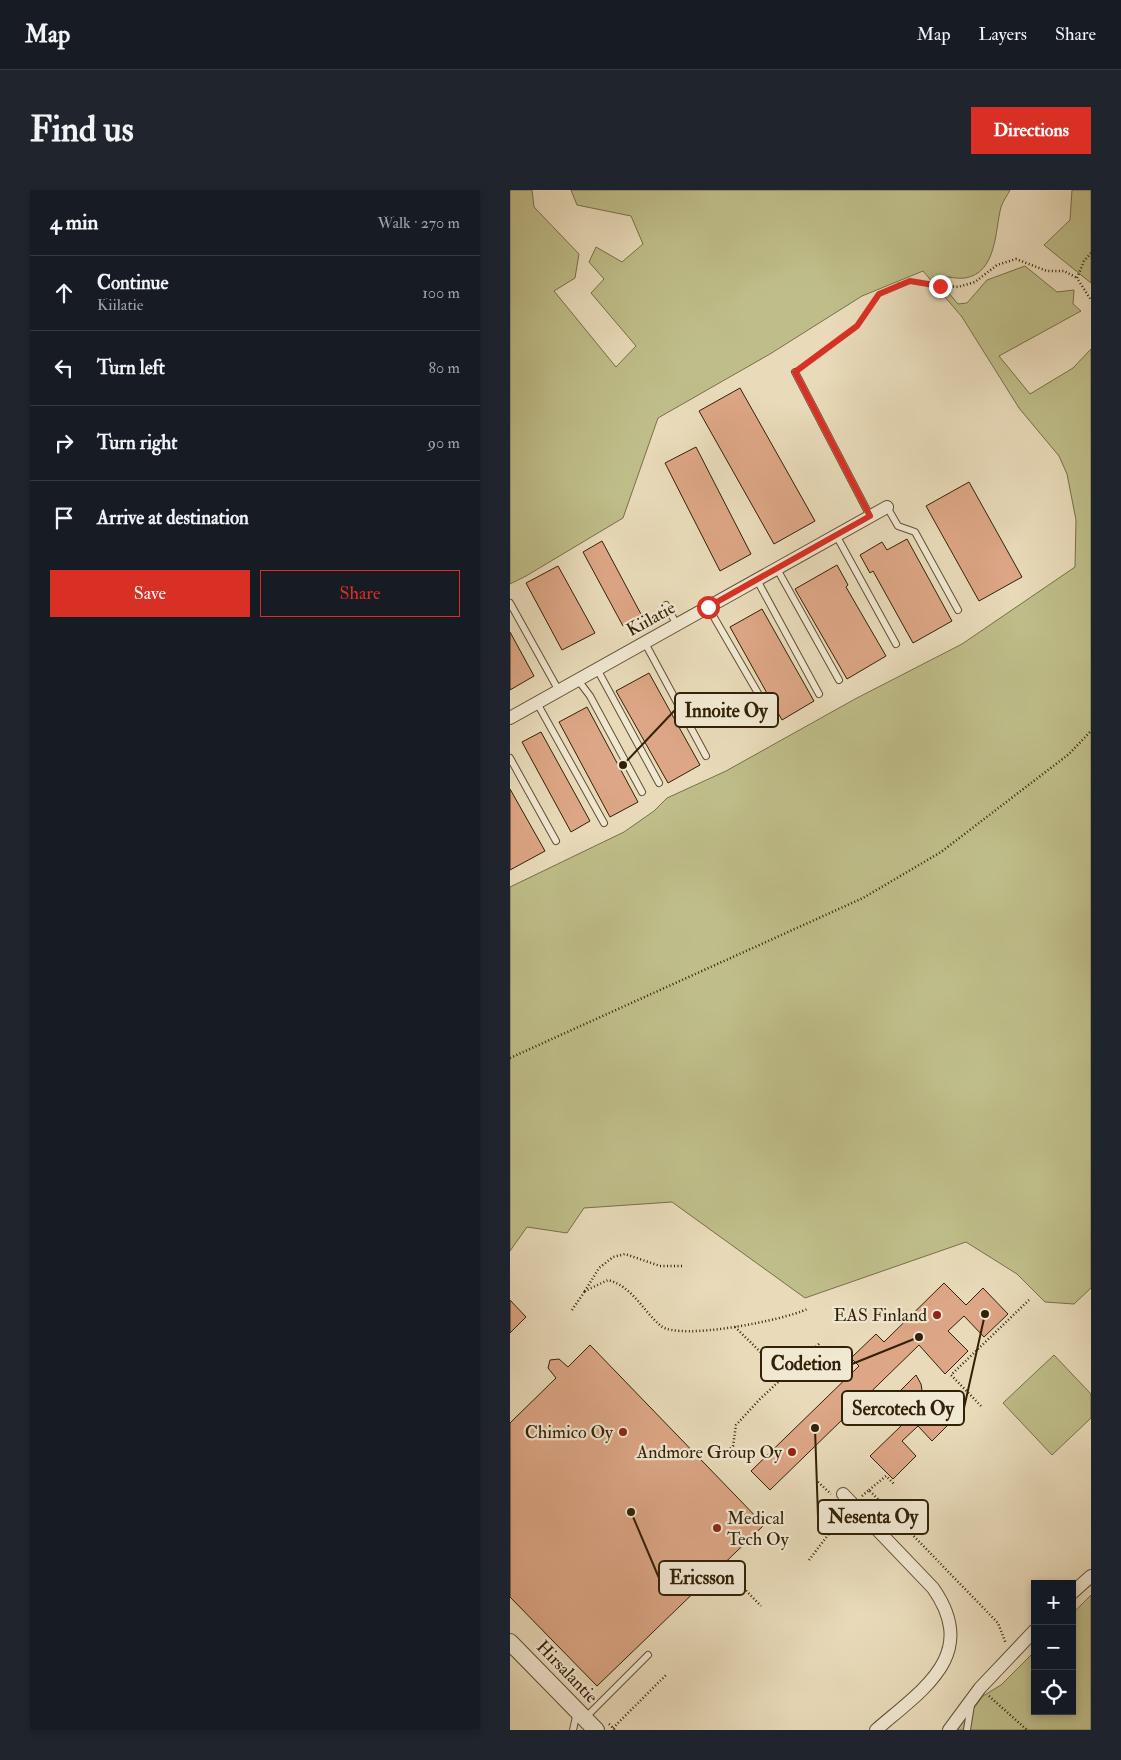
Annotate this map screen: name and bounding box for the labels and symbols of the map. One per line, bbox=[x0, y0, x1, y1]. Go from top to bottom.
route end bbox=[929, 275, 952, 298]
street label: Kiilatie bbox=[623, 596, 680, 642]
route start bbox=[697, 596, 720, 619]
callout: Innoite Oy bbox=[675, 693, 778, 727]
text: Innoite Oy bbox=[684, 699, 768, 724]
place label: EAS Finland bbox=[833, 1304, 927, 1327]
marker: EAS Finland bbox=[931, 1309, 943, 1321]
callout: Codetion bbox=[761, 1347, 852, 1381]
text: Codetion bbox=[771, 1352, 841, 1376]
callout: Sercotech Oy bbox=[842, 1391, 964, 1425]
text: Sercotech Oy bbox=[852, 1397, 955, 1422]
place label: Chimico Oy bbox=[525, 1421, 614, 1444]
marker: Chimico Oy bbox=[617, 1426, 629, 1438]
place label: Andmore Group Oy bbox=[636, 1441, 783, 1464]
marker: Andmore Group Oy bbox=[786, 1446, 798, 1458]
callout: Nesenta Oy bbox=[818, 1500, 928, 1534]
text: Nesenta Oy bbox=[827, 1505, 919, 1530]
place label: Medical Tech Oy bbox=[727, 1507, 790, 1551]
marker: Medical Tech Oy bbox=[711, 1522, 723, 1534]
callout: Ericsson bbox=[659, 1561, 745, 1595]
text: Ericsson bbox=[669, 1566, 735, 1590]
street label: Hirsalantie bbox=[531, 1636, 603, 1709]

